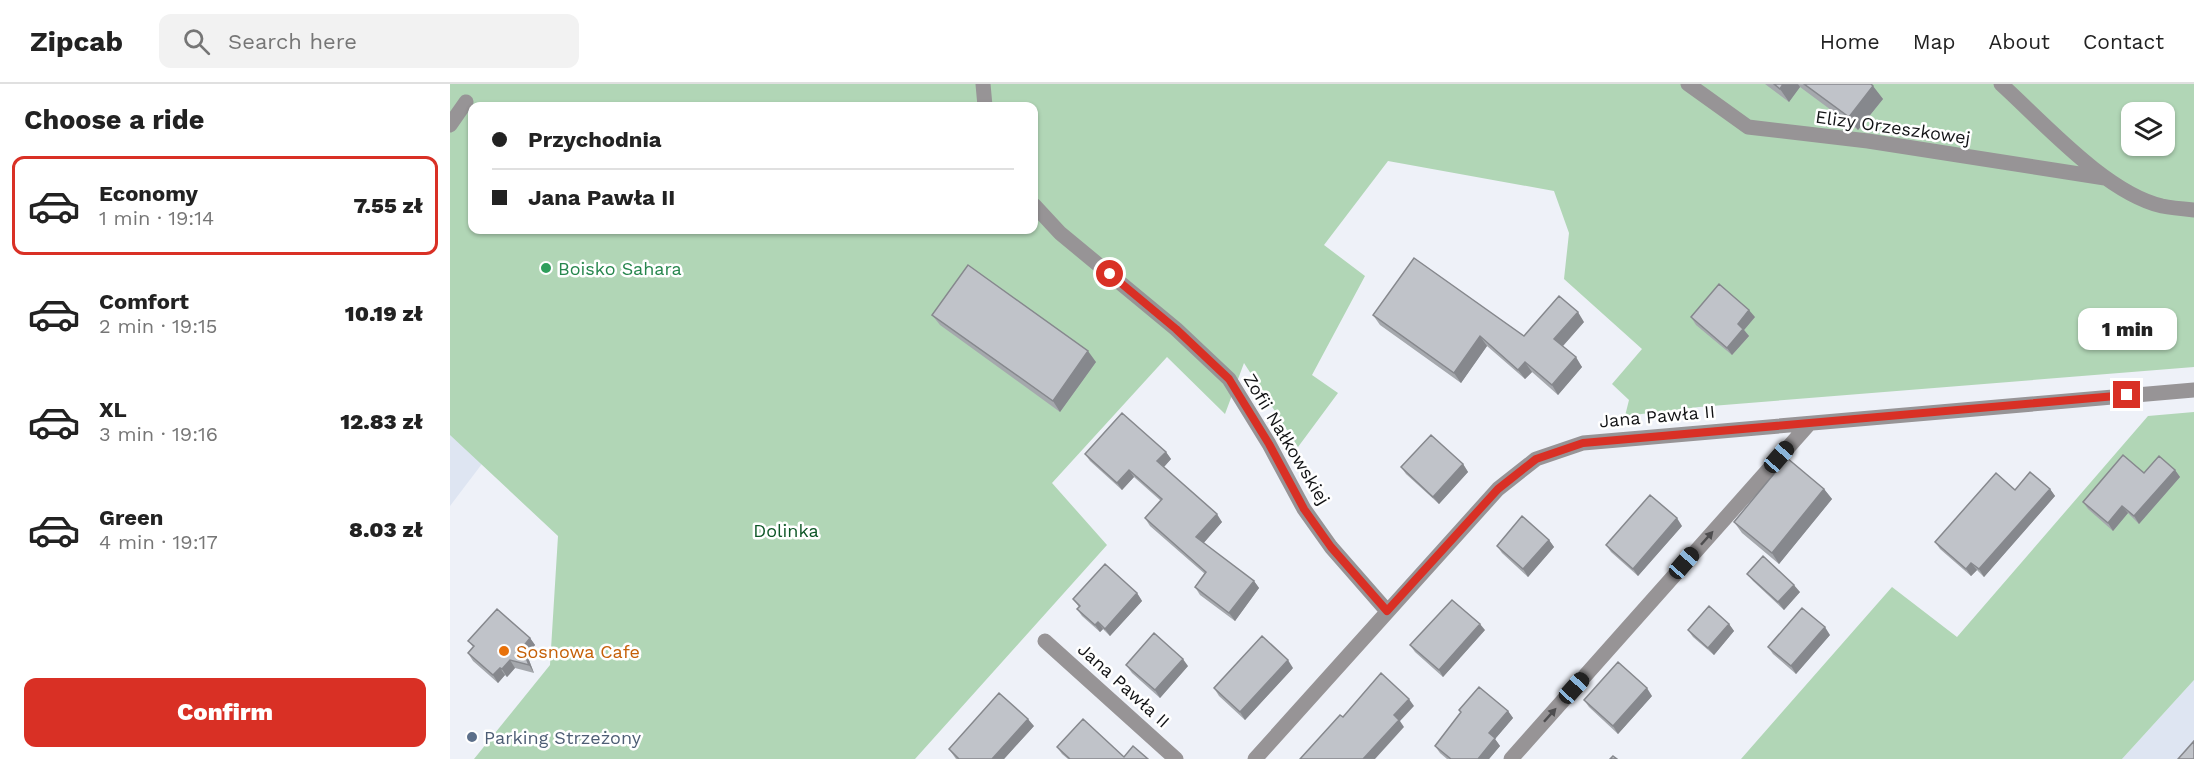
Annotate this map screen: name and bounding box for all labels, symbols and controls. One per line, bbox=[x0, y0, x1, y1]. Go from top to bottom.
search box bbox=[159, 14, 579, 68]
text: Zipcab bbox=[30, 25, 123, 58]
icon: search bbox=[180, 25, 213, 58]
text: Search here bbox=[228, 29, 357, 54]
text: Home bbox=[1820, 29, 1880, 54]
text: Map bbox=[1913, 29, 1956, 54]
text: About bbox=[1989, 29, 2050, 54]
text: Contact bbox=[2083, 29, 2164, 54]
map controls bbox=[2121, 102, 2175, 156]
button: layers bbox=[2121, 102, 2175, 156]
text: Choose a ride bbox=[24, 104, 204, 136]
street label: Elizy Orzeszkowej bbox=[1814, 106, 1972, 148]
text: Przychodnia bbox=[528, 127, 662, 152]
icon: car bbox=[27, 179, 81, 233]
text: Economy bbox=[99, 181, 198, 206]
text: Jana Pawła II bbox=[528, 185, 675, 210]
text: 7.55 zł bbox=[354, 193, 423, 218]
text: 1 min · 19:14 bbox=[99, 206, 214, 230]
place label: Boisko Sahara bbox=[558, 258, 682, 279]
route start bbox=[1096, 260, 1123, 287]
marker: Boisko Sahara bbox=[539, 261, 553, 275]
icon: car bbox=[27, 287, 81, 341]
text: Comfort bbox=[99, 289, 189, 314]
text: 10.19 zł bbox=[345, 301, 423, 326]
callout: 1 min bbox=[2078, 308, 2176, 350]
text: 2 min · 19:15 bbox=[99, 314, 218, 338]
text: 1 min bbox=[2102, 317, 2153, 341]
street label: Zofii Nałkowskiej bbox=[1240, 370, 1334, 508]
route end bbox=[2113, 381, 2140, 408]
icon: car bbox=[27, 395, 81, 449]
text: XL bbox=[99, 397, 127, 422]
street label: Jana Pawła II bbox=[1598, 400, 1716, 432]
text: 12.83 zł bbox=[340, 409, 423, 434]
text: 3 min · 19:16 bbox=[99, 422, 218, 446]
car bbox=[1760, 438, 1798, 476]
icon: car bbox=[27, 503, 81, 557]
text: Green bbox=[99, 505, 163, 530]
text: 8.03 zł bbox=[349, 517, 423, 542]
park label: Dolinka bbox=[753, 520, 819, 541]
text: 4 min · 19:17 bbox=[99, 530, 218, 554]
one-way arrow bbox=[1700, 531, 1713, 546]
car bbox=[1665, 544, 1703, 582]
street label: Jana Pawła II bbox=[1074, 638, 1174, 732]
place label: Sosnowa Cafe bbox=[516, 641, 640, 662]
marker: Sosnowa Cafe bbox=[497, 644, 511, 658]
car bbox=[1555, 669, 1593, 707]
button: Confirm bbox=[24, 678, 426, 747]
one-way arrow bbox=[1543, 708, 1556, 723]
place label: Parking Strzeżony bbox=[484, 727, 642, 748]
marker: Parking Strzeżony bbox=[465, 730, 479, 744]

